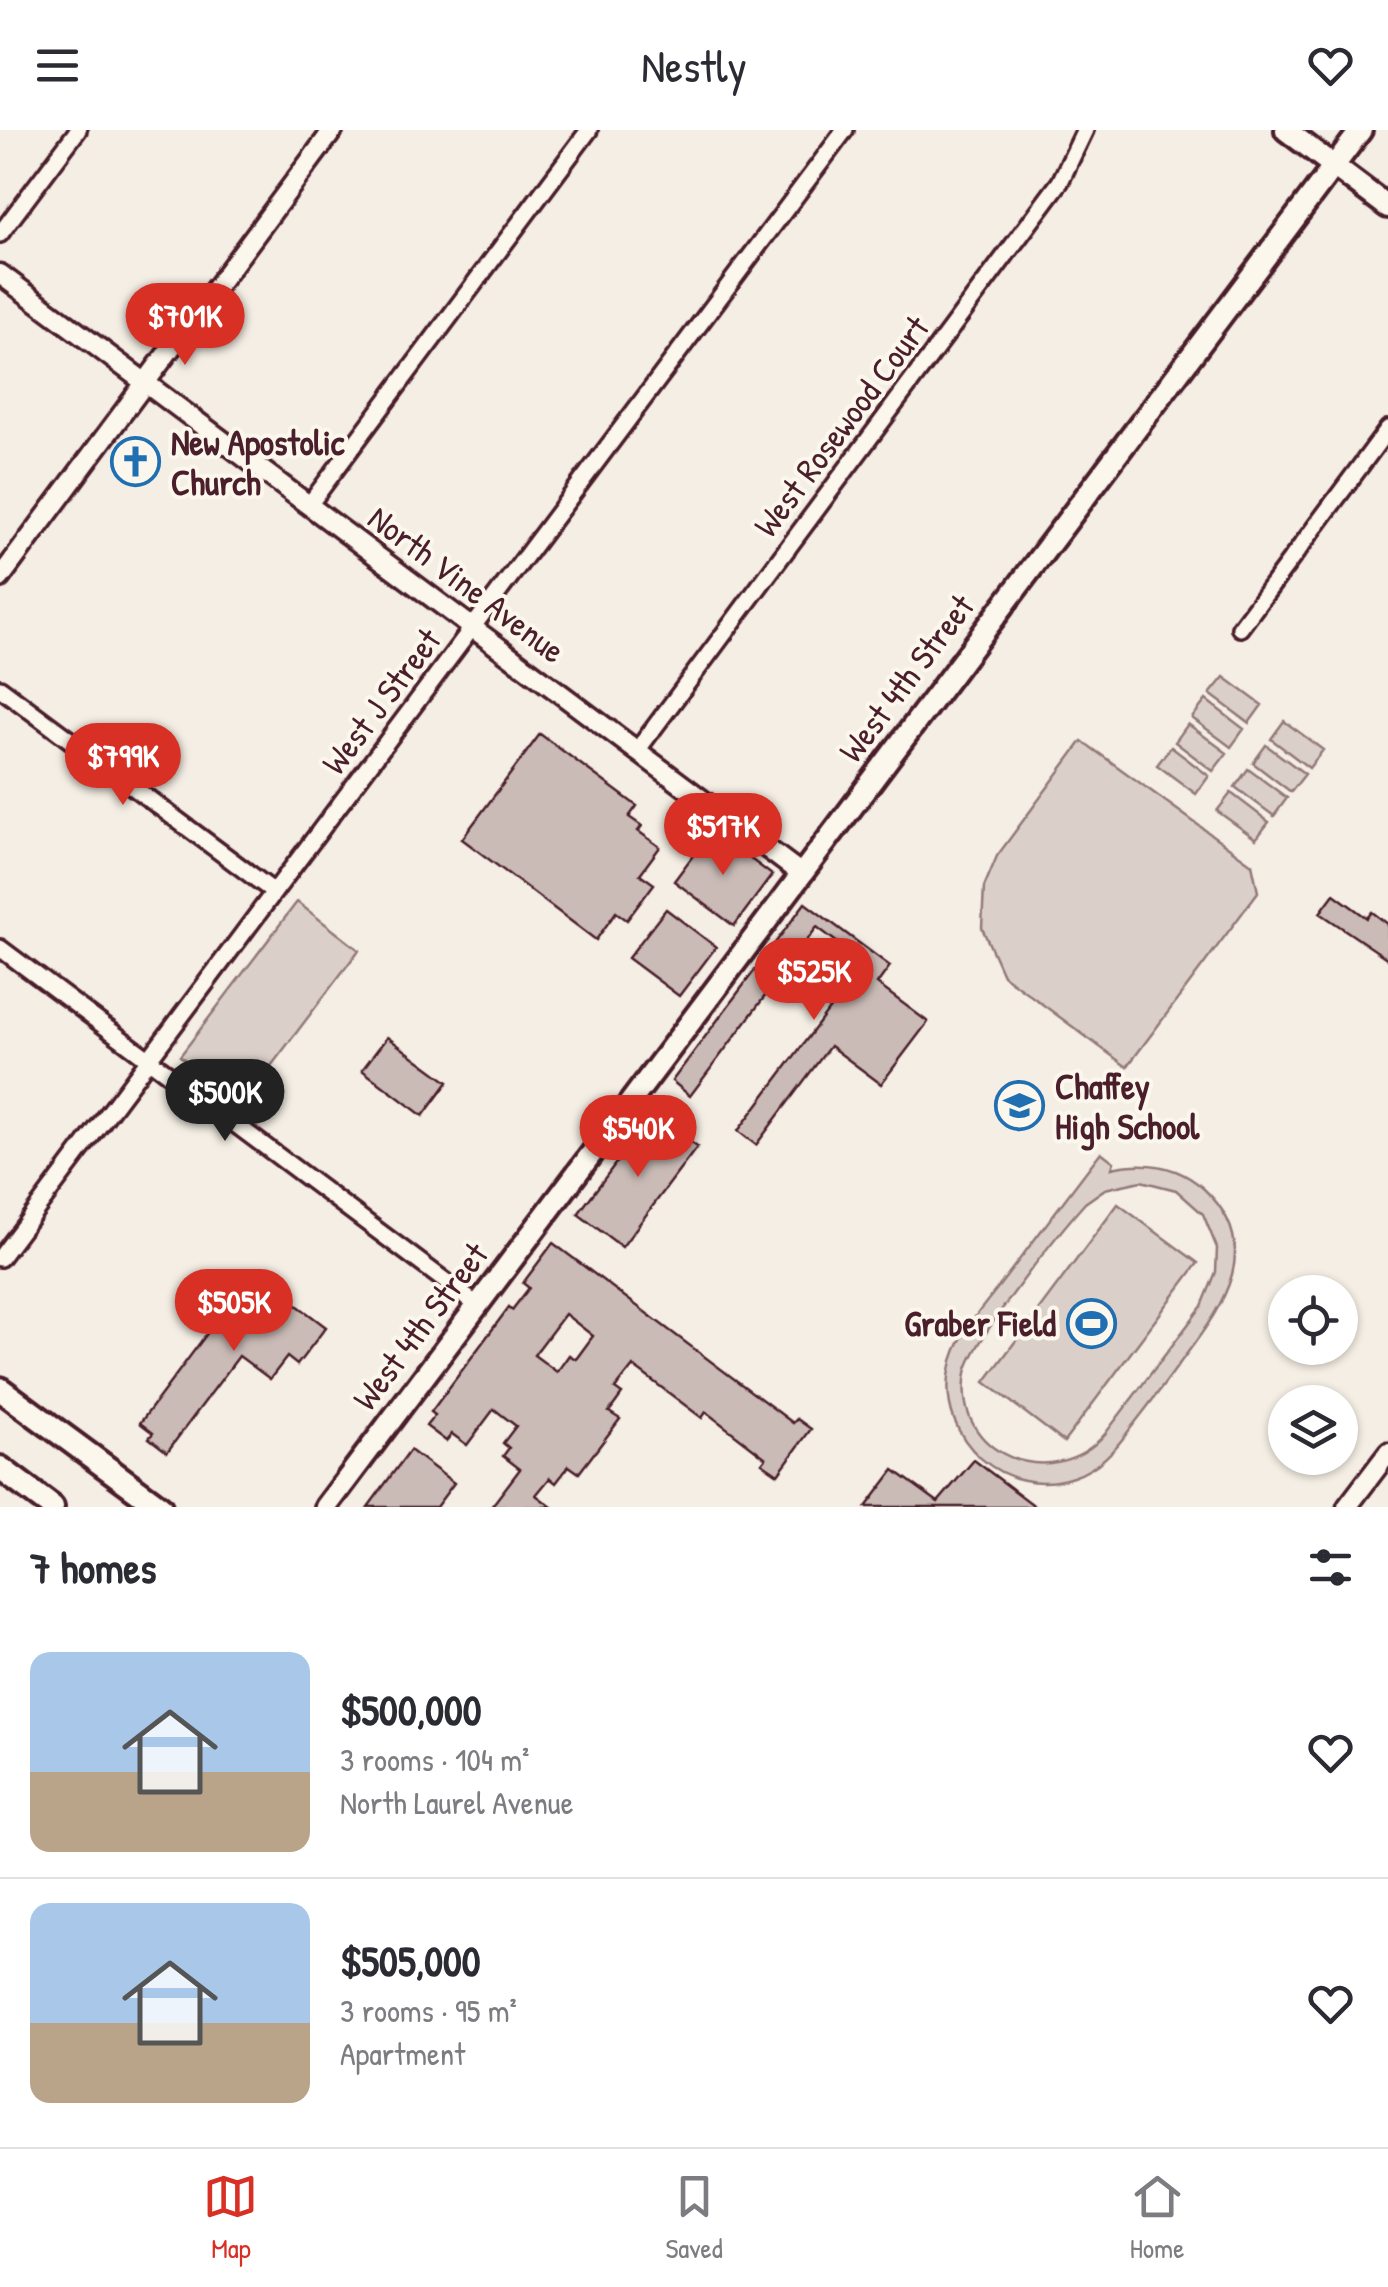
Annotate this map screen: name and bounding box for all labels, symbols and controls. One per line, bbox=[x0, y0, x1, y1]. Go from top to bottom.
text: Nestly bbox=[641, 35, 747, 96]
icon: menu bbox=[30, 38, 85, 93]
icon: heart bbox=[1303, 38, 1358, 93]
pin: $701K bbox=[115, 283, 255, 368]
text: $701K bbox=[148, 294, 222, 337]
street label: West Rosewood Court bbox=[742, 305, 940, 546]
place label: New Apostolic Church bbox=[171, 419, 345, 506]
church icon: New Apostolic Church bbox=[110, 436, 162, 488]
street label: North Vine Avenue bbox=[359, 494, 575, 674]
street label: West 4th Street bbox=[828, 584, 985, 771]
street label: West J Street bbox=[311, 618, 452, 784]
pin: $799K bbox=[53, 723, 193, 808]
text: $799K bbox=[87, 734, 159, 777]
pin: $517K bbox=[653, 793, 793, 878]
text: $517K bbox=[686, 804, 760, 847]
pin: $525K bbox=[744, 938, 884, 1023]
text: $525K bbox=[776, 949, 852, 992]
pin: $500K bbox=[155, 1059, 295, 1144]
place label: Chaffey High School bbox=[1055, 1063, 1200, 1151]
text: $500K bbox=[187, 1070, 263, 1113]
school or university icon: Chaffey High School bbox=[994, 1080, 1046, 1132]
pin: $540K bbox=[568, 1095, 708, 1180]
text: $540K bbox=[602, 1106, 674, 1149]
street label: West 4th Street bbox=[342, 1232, 499, 1419]
pin: $505K bbox=[164, 1269, 304, 1354]
map controls bbox=[1268, 1275, 1358, 1475]
button: locate bbox=[1268, 1275, 1358, 1365]
text: $505K bbox=[197, 1280, 271, 1323]
sports icon: Graber Field bbox=[1065, 1297, 1117, 1349]
place label: Graber Field bbox=[904, 1300, 1056, 1347]
button: layers bbox=[1268, 1385, 1358, 1475]
text: 7 homes bbox=[30, 1539, 156, 1596]
icon: filters bbox=[1303, 1540, 1358, 1595]
text: $500,000 bbox=[340, 1681, 482, 1738]
icon: home bbox=[110, 1692, 230, 1812]
icon: heart bbox=[1303, 1725, 1358, 1780]
text: 3 rooms · 104 m² bbox=[340, 1738, 529, 1781]
text: North Laurel Avenue bbox=[340, 1781, 573, 1824]
text: $505,000 bbox=[340, 1932, 481, 1989]
icon: home bbox=[110, 1943, 230, 2063]
icon: heart bbox=[1303, 1976, 1358, 2031]
text: 3 rooms · 95 m² bbox=[340, 1989, 517, 2032]
text: Apartment bbox=[340, 2032, 465, 2075]
tab: Map bbox=[203, 2169, 258, 2267]
tab: Saved bbox=[665, 2169, 723, 2267]
tab: Home bbox=[1130, 2169, 1185, 2267]

